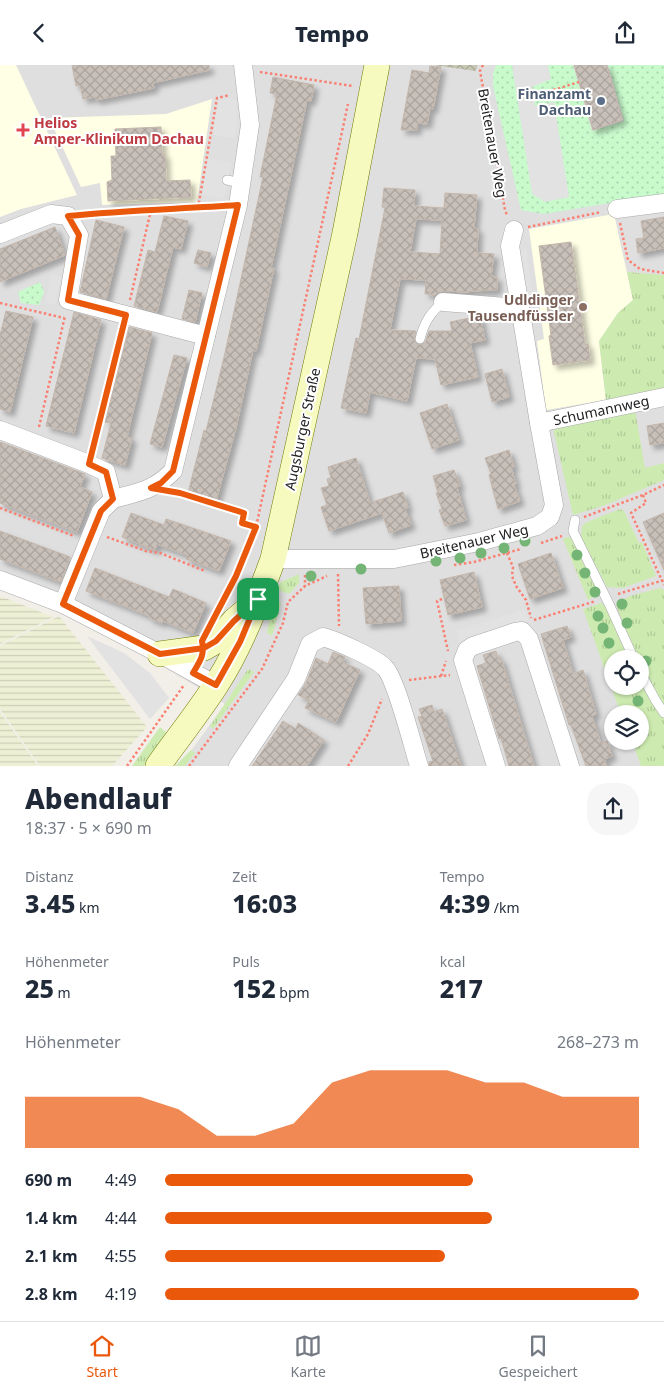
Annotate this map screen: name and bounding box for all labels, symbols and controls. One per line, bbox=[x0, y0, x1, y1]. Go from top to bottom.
text: Tempo bbox=[295, 18, 369, 48]
icon: back bbox=[25, 19, 53, 47]
icon: share bbox=[611, 19, 639, 47]
place label: Finanzamt Dachau bbox=[518, 84, 591, 119]
street label: Breitenauer Weg bbox=[474, 87, 512, 199]
marker: Finanzamt Dachau bbox=[595, 95, 607, 107]
place label: Helios Amper-Klinikum Dachau bbox=[34, 113, 204, 148]
marker: Helios Amper-Klinikum Dachau bbox=[16, 123, 30, 137]
place label: Udldinger Tausendfüssler bbox=[468, 290, 574, 325]
marker: Udldinger Tausendfüssler bbox=[577, 301, 589, 313]
street label: Augsburger Straße bbox=[280, 366, 324, 492]
street label: Schumannweg bbox=[551, 391, 651, 429]
street label: Breitenauer Weg bbox=[418, 519, 530, 563]
pin bbox=[237, 578, 279, 620]
icon: arrive bbox=[244, 585, 272, 613]
map controls bbox=[604, 650, 649, 750]
button: locate bbox=[604, 650, 649, 695]
button: layers bbox=[604, 705, 649, 750]
text: Abendlauf bbox=[25, 779, 171, 817]
button: share bbox=[587, 783, 639, 835]
text: 18:37 · 5 × 690 m bbox=[25, 817, 152, 839]
text: Distanz bbox=[25, 867, 74, 886]
text: Zeit bbox=[232, 867, 257, 886]
text: Tempo bbox=[440, 867, 485, 886]
text: 3.45 bbox=[25, 886, 75, 920]
text: 16:03 bbox=[232, 886, 297, 920]
text: 4:39 bbox=[440, 886, 490, 920]
text: km bbox=[75, 898, 100, 917]
text: /km bbox=[490, 898, 520, 917]
text: Höhenmeter bbox=[25, 952, 109, 971]
text: Puls bbox=[232, 952, 260, 971]
text: kcal bbox=[440, 952, 465, 971]
text: 25 bbox=[25, 971, 54, 1005]
text: 152 bbox=[232, 971, 276, 1005]
text: 217 bbox=[440, 971, 483, 1005]
text: m bbox=[54, 983, 71, 1002]
text: bpm bbox=[276, 983, 310, 1002]
text: Höhenmeter bbox=[25, 1031, 121, 1053]
text: 268–273 m bbox=[557, 1031, 639, 1053]
text: 690 m bbox=[25, 1169, 72, 1191]
text: 4:49 bbox=[105, 1169, 137, 1191]
text: 1.4 km bbox=[25, 1207, 77, 1229]
text: 4:44 bbox=[105, 1207, 137, 1229]
text: 2.1 km bbox=[25, 1245, 77, 1267]
text: 4:55 bbox=[105, 1245, 137, 1267]
text: 2.8 km bbox=[25, 1283, 77, 1305]
text: 4:19 bbox=[105, 1283, 137, 1305]
tab: Start bbox=[86, 1332, 118, 1381]
tab: Karte bbox=[291, 1332, 326, 1381]
tab: Gespeichert bbox=[499, 1332, 578, 1381]

